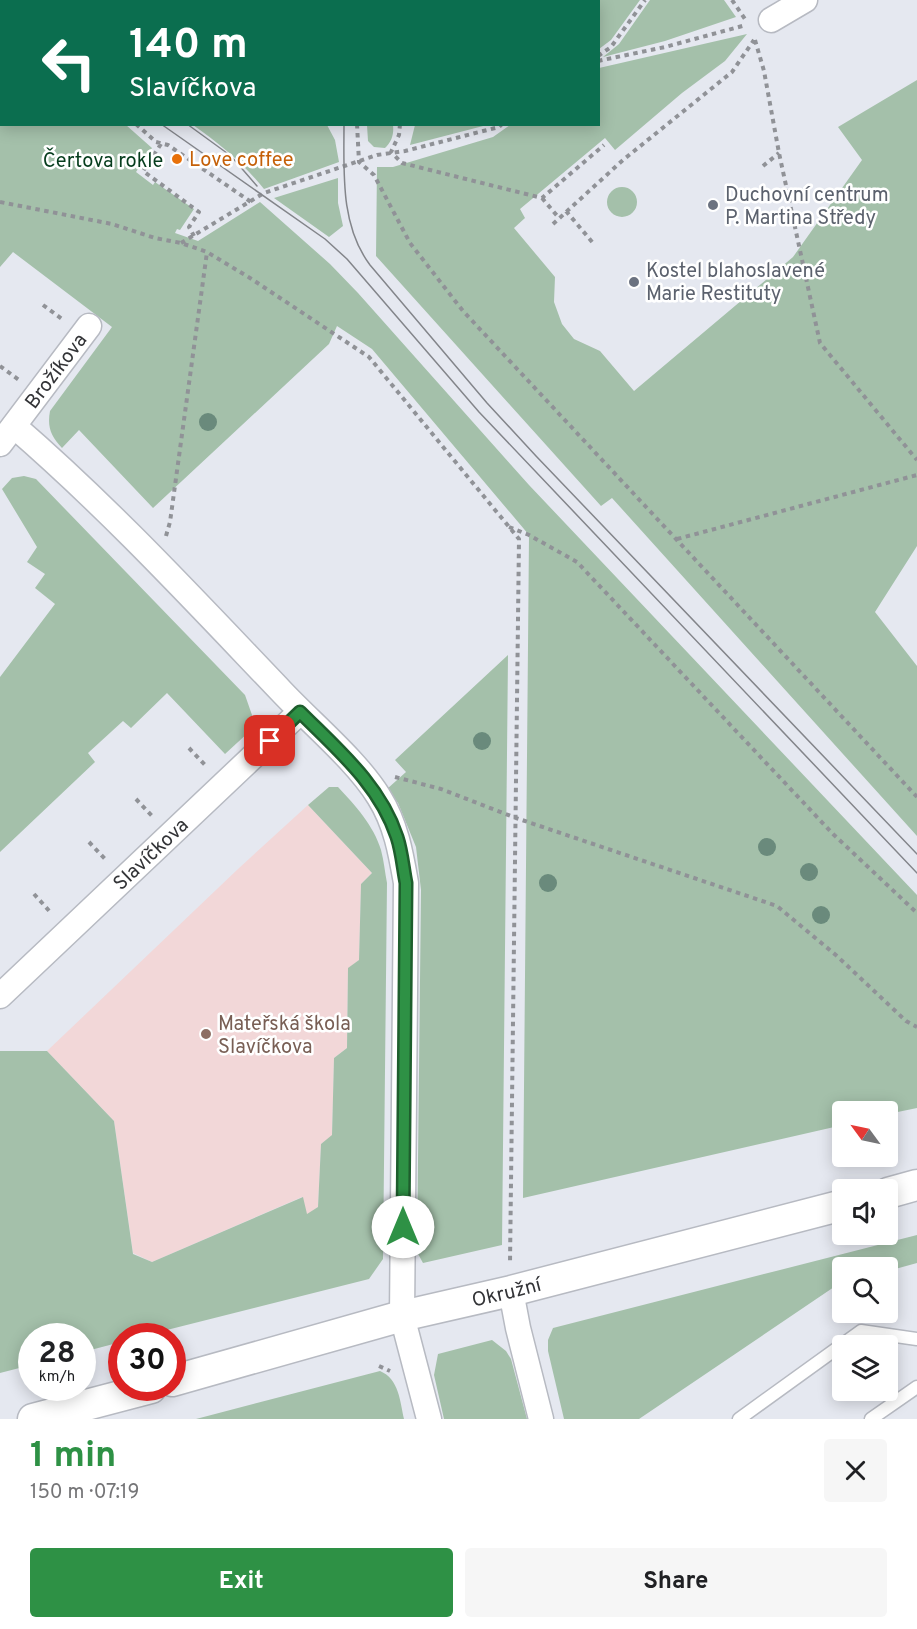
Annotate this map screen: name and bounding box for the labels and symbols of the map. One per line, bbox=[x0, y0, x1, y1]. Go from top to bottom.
park label: Čertova rokle bbox=[43, 147, 163, 175]
place label: Love coffee bbox=[189, 148, 294, 174]
marker: Love coffee bbox=[170, 152, 184, 166]
place label: Duchovní centrum P. Martina Středy bbox=[725, 183, 889, 232]
marker: Duchovní centrum P. Martina Středy bbox=[706, 198, 720, 212]
place label: Kostel blahoslavené Marie Restituty bbox=[646, 259, 825, 308]
marker: Kostel blahoslavené Marie Restituty bbox=[627, 275, 641, 289]
street label: Brožíkova bbox=[20, 329, 94, 415]
pin bbox=[244, 715, 295, 766]
street label: Slavíčkova bbox=[108, 813, 195, 897]
place label: Mateřská škola Slavíčkova bbox=[218, 1012, 351, 1061]
marker: Mateřská škola Slavíčkova bbox=[199, 1027, 213, 1041]
north arrow bbox=[832, 1101, 898, 1167]
position arrow bbox=[371, 1195, 435, 1259]
street label: Okružní bbox=[469, 1272, 546, 1315]
speed limit sign: 30 bbox=[108, 1323, 186, 1401]

